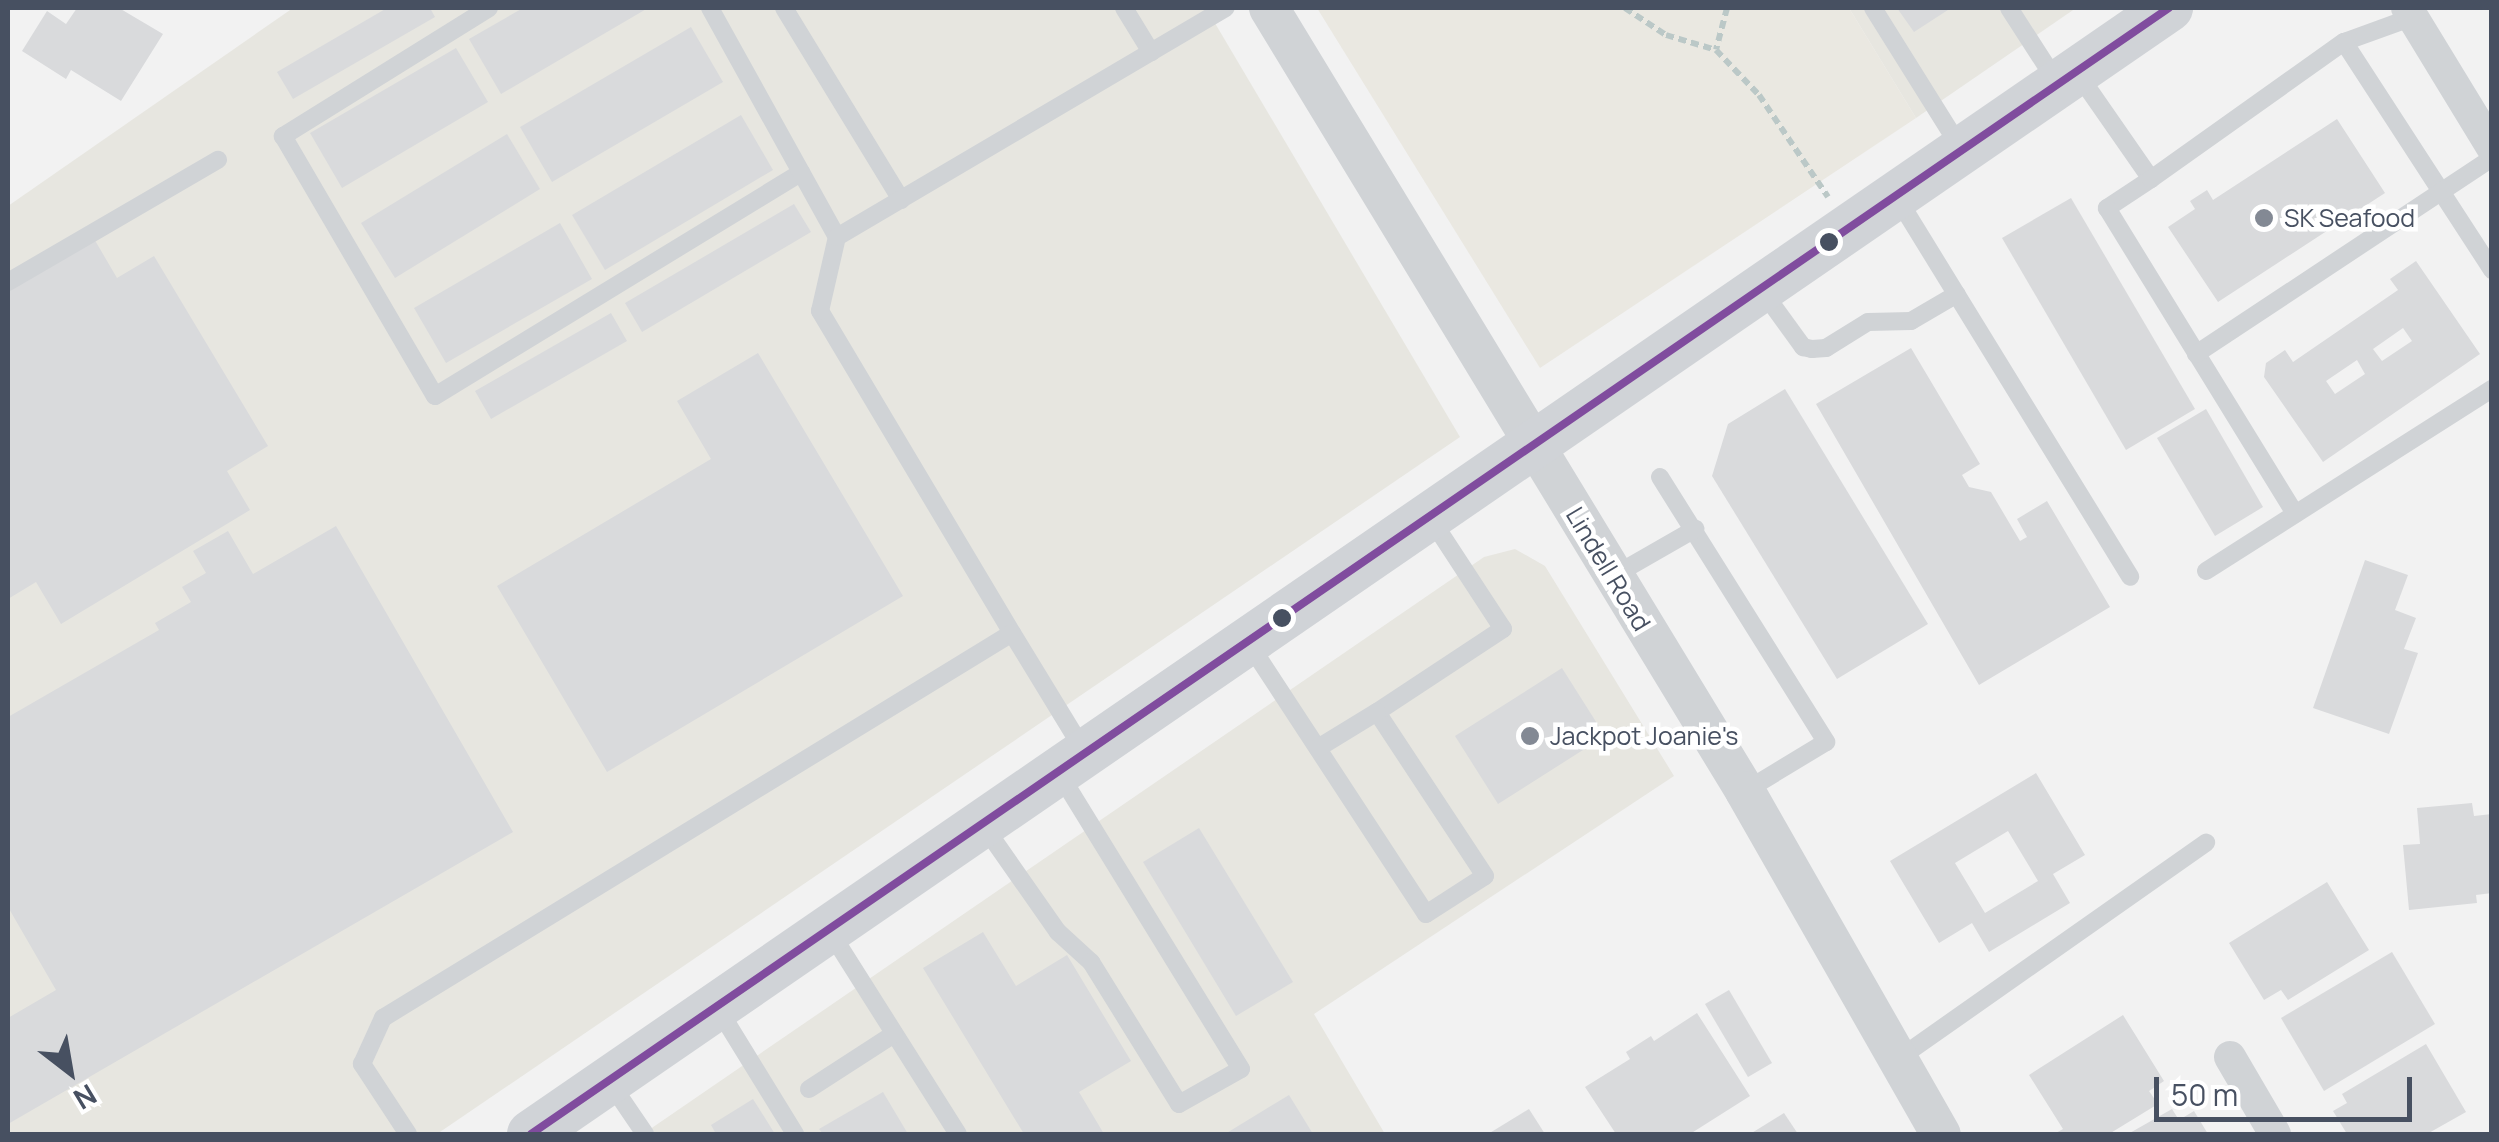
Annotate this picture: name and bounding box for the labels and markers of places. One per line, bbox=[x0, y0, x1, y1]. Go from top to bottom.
place label: SK Seafood bbox=[2284, 203, 2416, 233]
marker: SK Seafood bbox=[2253, 207, 2275, 229]
unlabelled marker bbox=[1819, 232, 1839, 252]
unlabelled marker bbox=[1272, 608, 1292, 628]
place label: Jackpot Joanie's bbox=[1550, 721, 1738, 751]
marker: Jackpot Joanie's bbox=[1519, 725, 1541, 747]

